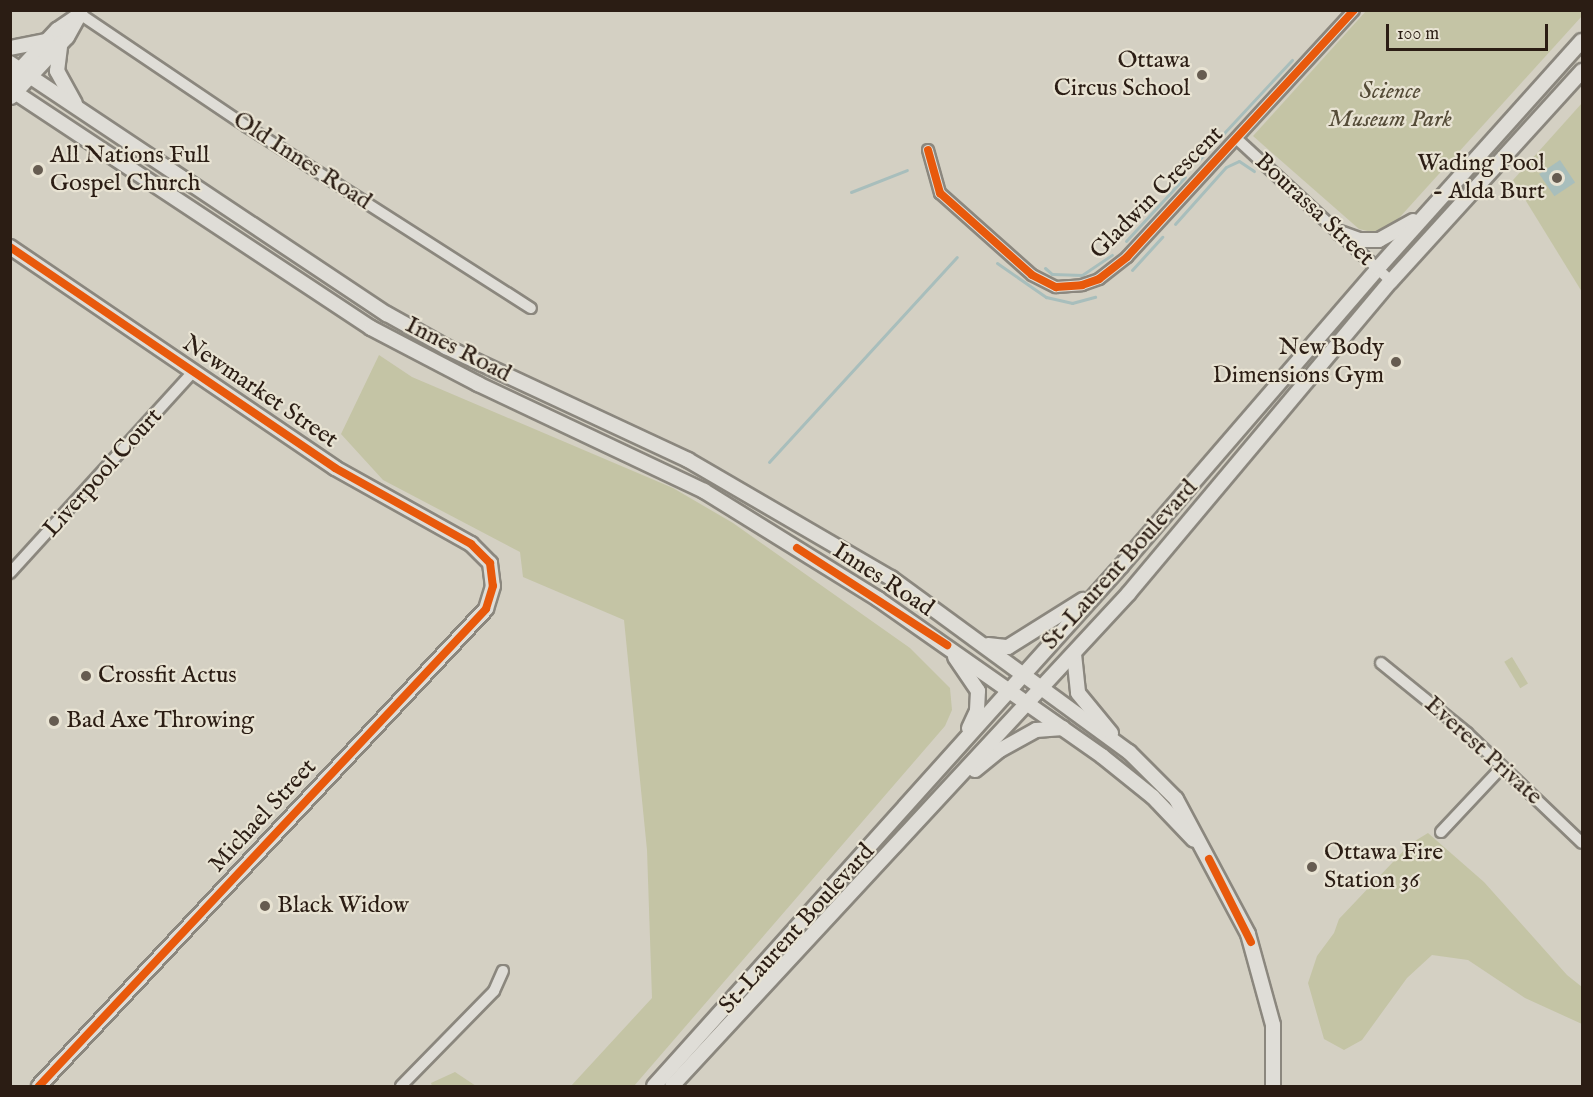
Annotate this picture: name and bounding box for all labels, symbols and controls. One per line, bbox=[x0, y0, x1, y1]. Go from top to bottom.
scale bar bbox=[1389, 12, 1551, 50]
text: 100 m bbox=[1397, 23, 1439, 46]
place label: Ottawa Circus School bbox=[1054, 47, 1190, 103]
marker: Ottawa Circus School bbox=[1195, 68, 1209, 82]
park label: Science Museum Park bbox=[1328, 78, 1452, 134]
street label: Old Innes Road bbox=[227, 106, 377, 216]
street label: Gladwin Crescent bbox=[1084, 120, 1230, 266]
place label: All Nations Full Gospel Church bbox=[50, 142, 210, 198]
street label: Bourassa Street bbox=[1248, 147, 1380, 273]
place label: Wading Pool - Alda Burt bbox=[1417, 150, 1545, 206]
marker: All Nations Full Gospel Church bbox=[31, 163, 45, 177]
marker: Wading Pool - Alda Burt bbox=[1550, 171, 1564, 185]
street label: Innes Road bbox=[400, 311, 516, 389]
street label: Newmarket Street bbox=[177, 329, 343, 455]
place label: New Body Dimensions Gym bbox=[1213, 334, 1384, 390]
marker: New Body Dimensions Gym bbox=[1389, 355, 1403, 369]
street label: Liverpool Court bbox=[37, 403, 169, 543]
street label: St-Laurent Boulevard bbox=[1036, 474, 1204, 656]
street label: Innes Road bbox=[827, 537, 939, 623]
place label: Crossfit Actus bbox=[98, 662, 237, 690]
marker: Crossfit Actus bbox=[79, 669, 93, 683]
street label: Everest Private bbox=[1418, 690, 1548, 812]
place label: Bad Axe Throwing bbox=[66, 707, 254, 735]
marker: Bad Axe Throwing bbox=[47, 714, 61, 728]
street label: Michael Street bbox=[203, 753, 323, 879]
street label: St-Laurent Boulevard bbox=[713, 838, 881, 1020]
place label: Ottawa Fire Station 36 bbox=[1324, 839, 1443, 895]
marker: Ottawa Fire Station 36 bbox=[1305, 860, 1319, 874]
place label: Black Widow bbox=[277, 892, 409, 920]
marker: Black Widow bbox=[258, 899, 272, 913]

